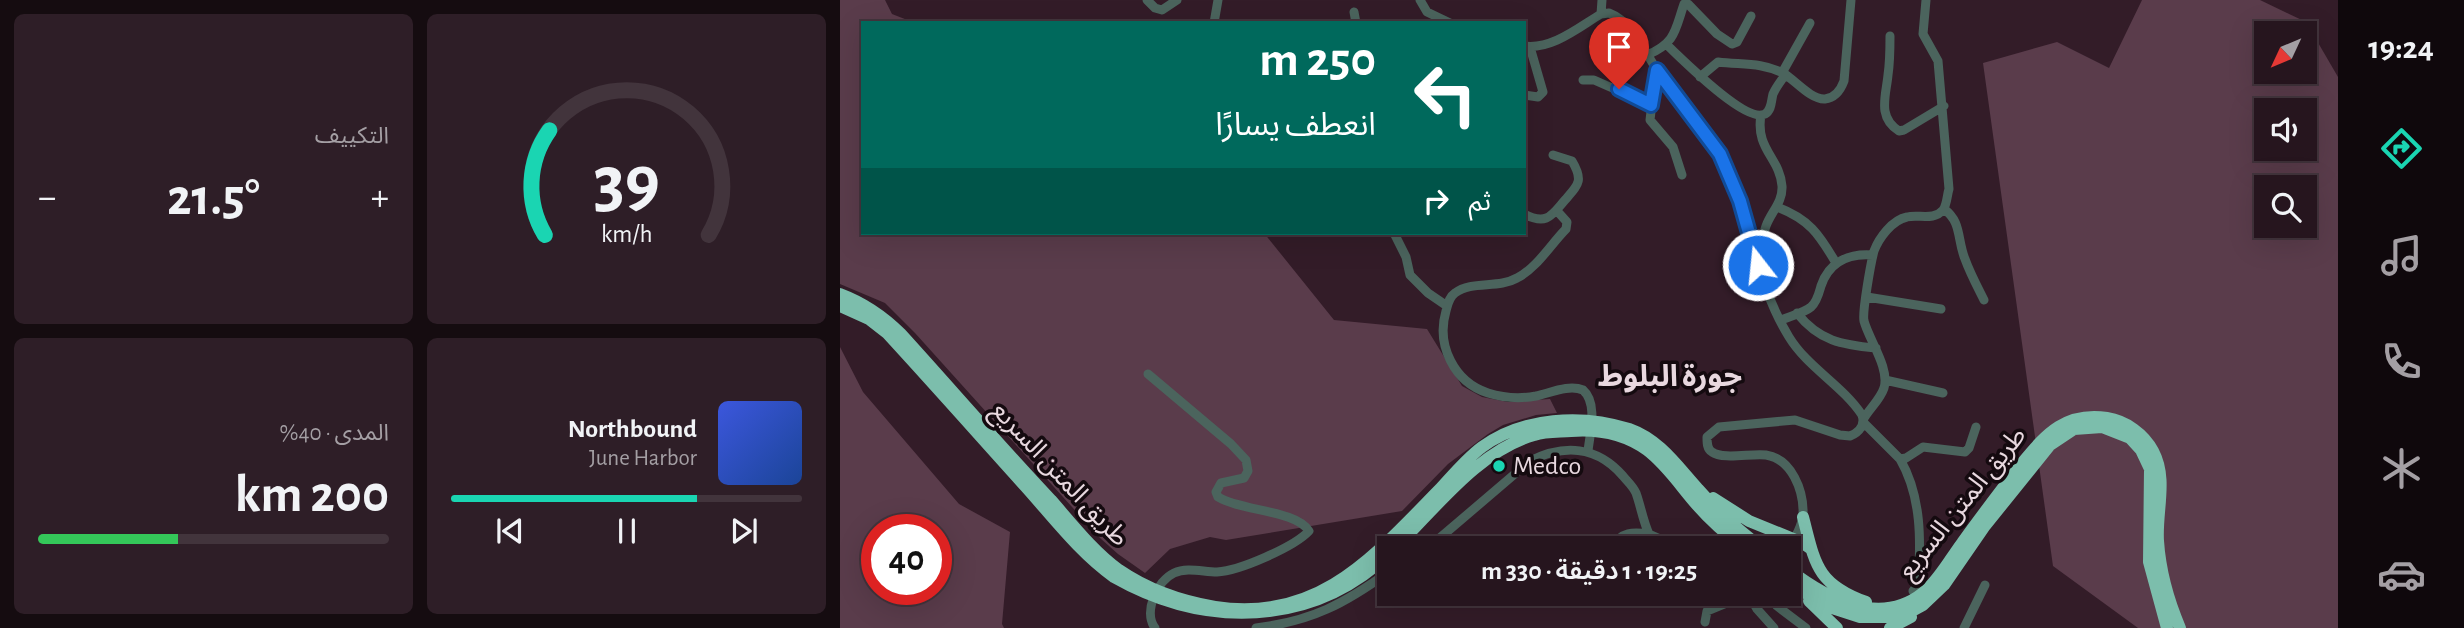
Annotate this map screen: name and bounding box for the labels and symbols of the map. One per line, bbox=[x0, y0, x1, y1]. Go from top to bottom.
pin bbox=[1589, 17, 1649, 89]
north arrow bbox=[2254, 21, 2317, 84]
position arrow bbox=[1721, 228, 1795, 302]
district label: جورة البلوط bbox=[1598, 362, 1742, 393]
street label: طريق المتن السريع bbox=[982, 397, 1133, 555]
street label: طريق المتن السريع bbox=[1893, 422, 2036, 588]
place label: Medco bbox=[1513, 453, 1581, 479]
marker: Medco bbox=[1491, 458, 1507, 474]
speed limit sign: 40 bbox=[861, 514, 952, 605]

